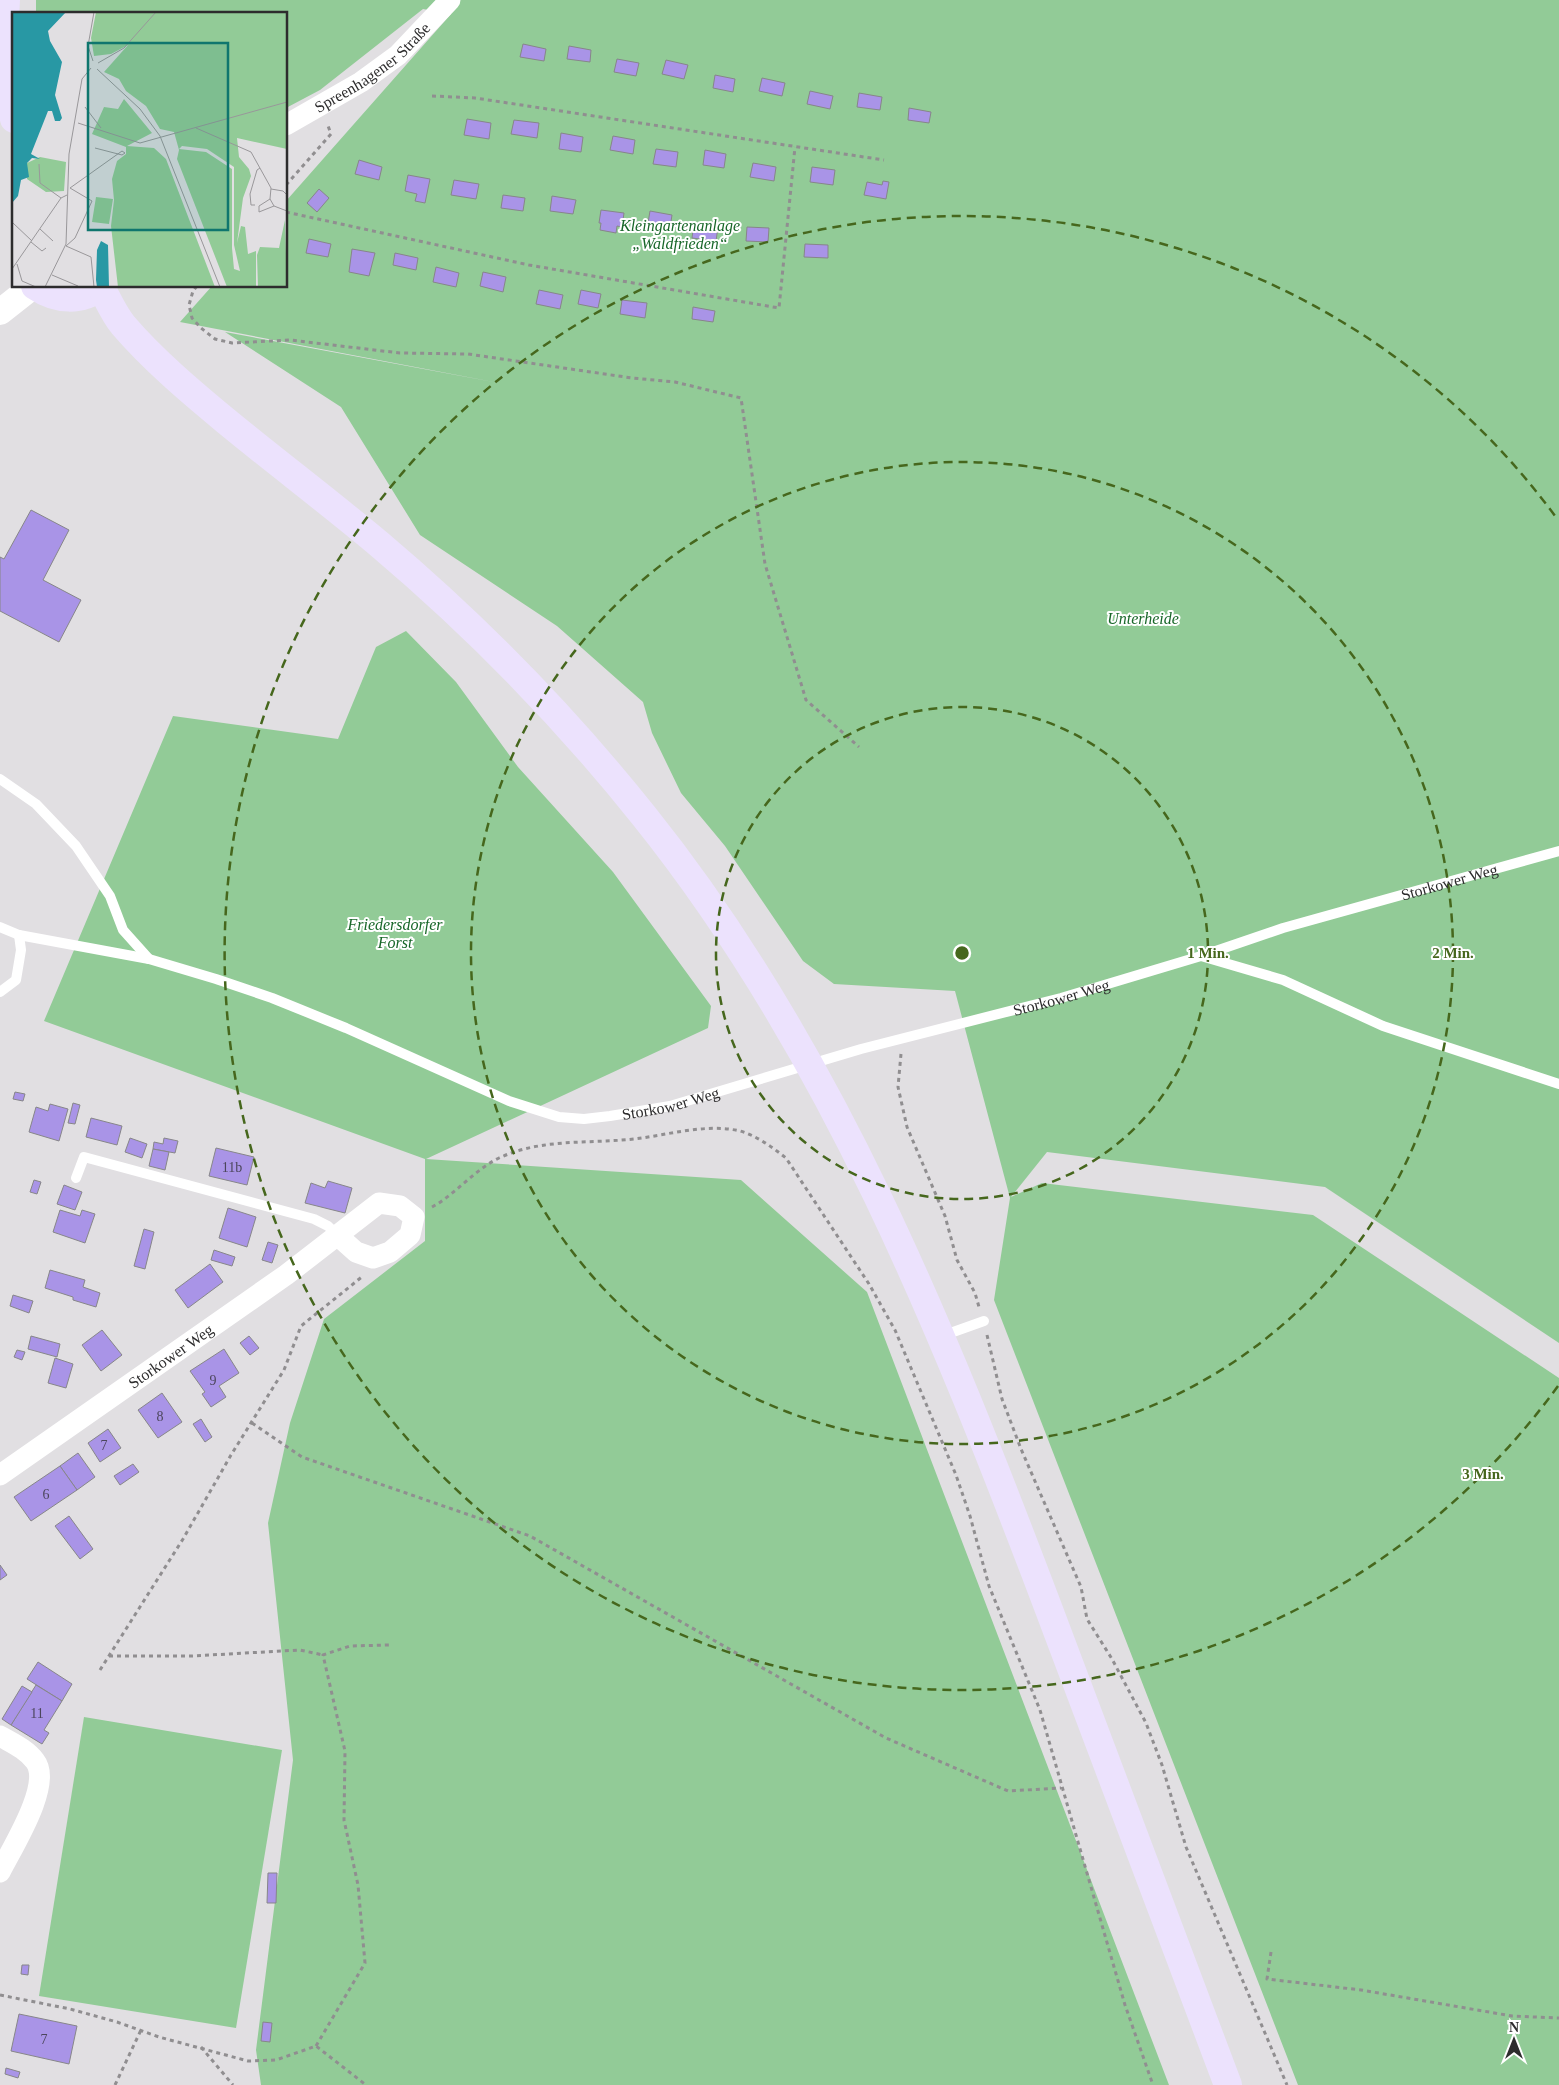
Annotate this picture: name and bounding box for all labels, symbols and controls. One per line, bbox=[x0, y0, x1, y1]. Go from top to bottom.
inset map bbox=[12, 12, 288, 288]
street label: Spreenhagener Straße bbox=[311, 19, 433, 115]
park label: Kleingartenanlage „Waldfrieden“ bbox=[619, 217, 740, 253]
park label: Unterheide bbox=[1107, 610, 1179, 627]
street label: Storkower Weg bbox=[1399, 860, 1500, 903]
park label: Friedersdorfer Forst bbox=[346, 916, 443, 951]
centre of rings bbox=[953, 944, 971, 962]
text: 1 Min. bbox=[1187, 945, 1229, 961]
text: 2 Min. bbox=[1432, 945, 1474, 961]
street label: Storkower Weg bbox=[1011, 975, 1112, 1018]
street label: Storkower Weg bbox=[621, 1083, 721, 1122]
house number: 11b bbox=[222, 1160, 242, 1175]
street label: Storkower Weg bbox=[125, 1320, 217, 1391]
house number: 9 bbox=[210, 1373, 217, 1388]
house number: 8 bbox=[157, 1409, 164, 1424]
house number: 7 bbox=[101, 1438, 108, 1453]
text: 3 Min. bbox=[1462, 1466, 1504, 1482]
house number: 6 bbox=[43, 1487, 50, 1502]
house number: 11 bbox=[30, 1706, 44, 1721]
north arrow bbox=[1489, 2015, 1539, 2065]
text: N bbox=[1509, 2020, 1519, 2035]
house number: 7 bbox=[41, 2032, 48, 2047]

